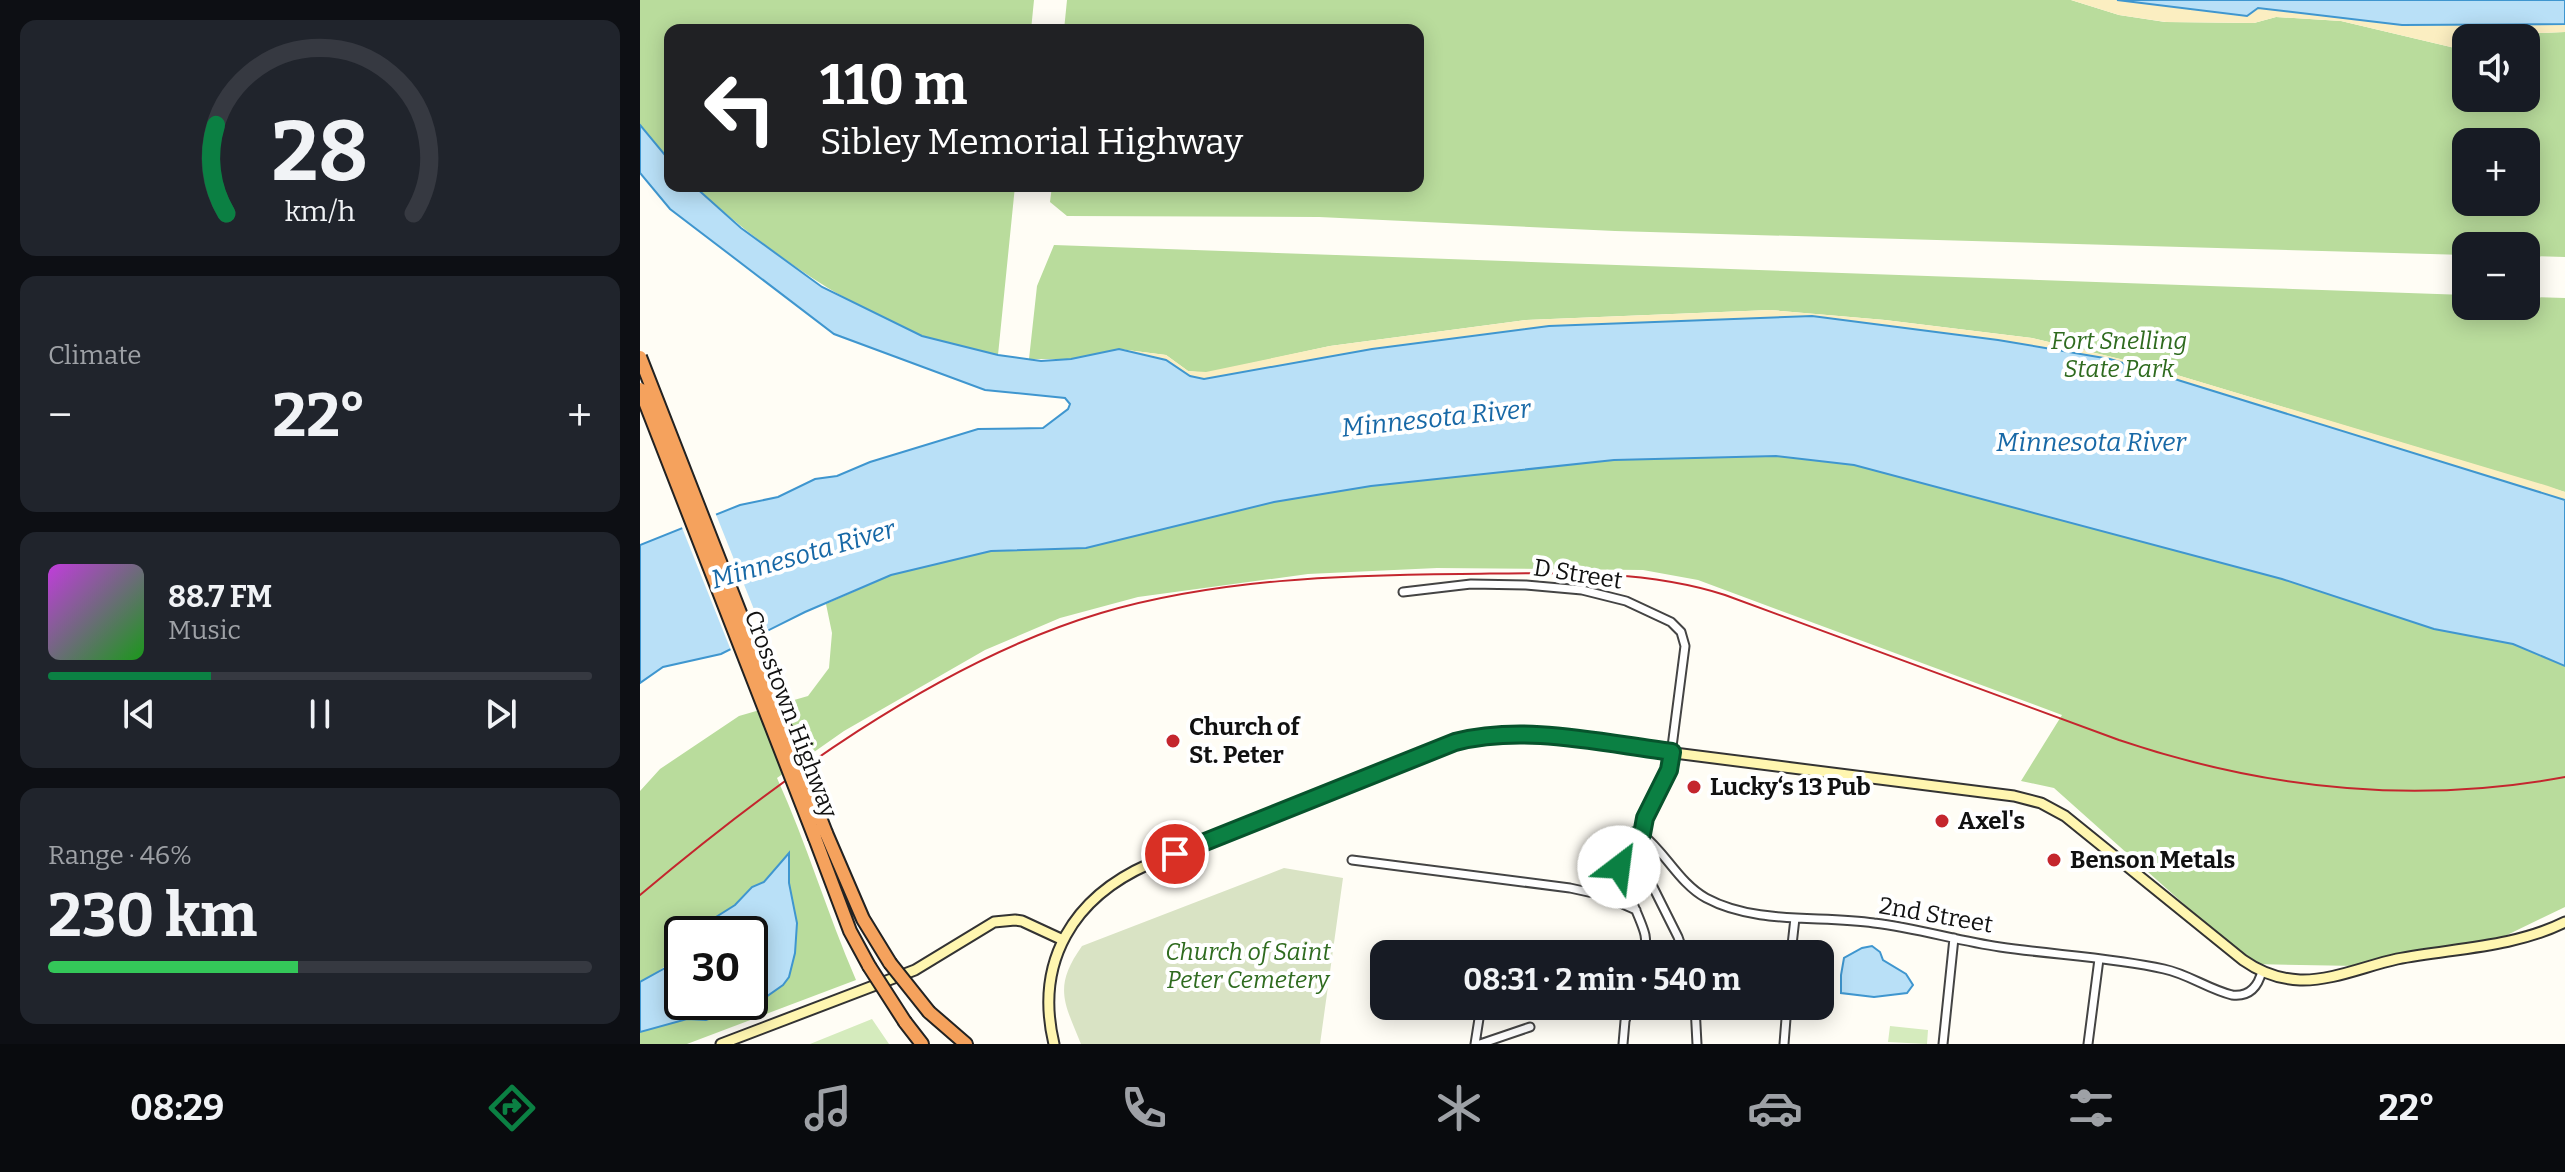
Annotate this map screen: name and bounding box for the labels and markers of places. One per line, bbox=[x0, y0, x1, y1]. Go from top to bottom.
place label: Church of St. Peter bbox=[1189, 713, 1302, 769]
marker: Church of St. Peter bbox=[1164, 732, 1182, 750]
place label: Lucky‘s 13 Pub bbox=[1710, 773, 1871, 801]
marker: Lucky‘s 13 Pub bbox=[1685, 778, 1703, 796]
place label: Axel's bbox=[1958, 807, 2025, 835]
marker: Axel's bbox=[1933, 812, 1951, 830]
pin bbox=[1141, 820, 1209, 888]
place label: Benson Metals bbox=[2070, 846, 2236, 874]
marker: Benson Metals bbox=[2045, 851, 2063, 869]

